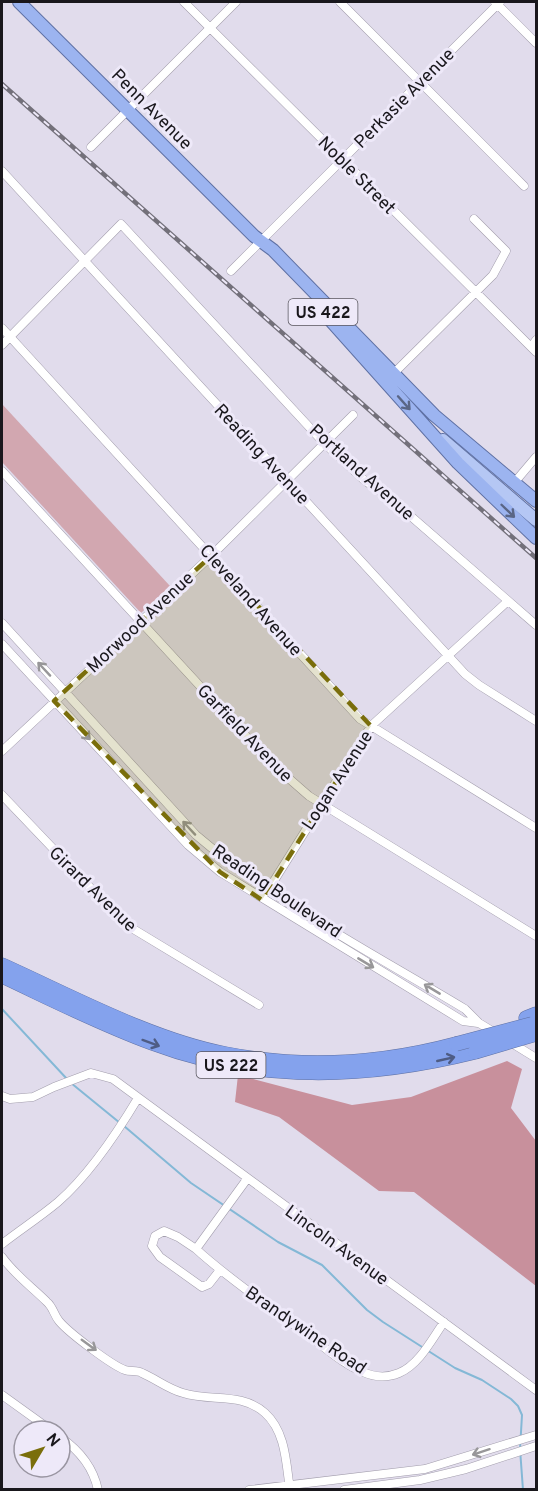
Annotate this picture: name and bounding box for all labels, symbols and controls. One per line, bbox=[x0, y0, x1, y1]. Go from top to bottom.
street label: Perkasie Avenue bbox=[350, 44, 460, 154]
street label: Penn Avenue bbox=[106, 65, 196, 155]
street label: Noble Street bbox=[312, 132, 400, 220]
road number: US 422 bbox=[288, 299, 358, 325]
one-way arrow bbox=[397, 395, 411, 410]
street label: Reading Avenue bbox=[208, 400, 314, 510]
street label: Portland Avenue bbox=[304, 420, 418, 526]
one-way arrow bbox=[501, 503, 516, 518]
street label: Cleveland Avenue bbox=[193, 540, 306, 662]
street label: Morwood Avenue bbox=[82, 567, 200, 679]
one-way arrow bbox=[36, 661, 51, 676]
street label: Garfield Avenue bbox=[191, 680, 297, 788]
one-way arrow bbox=[77, 725, 91, 740]
street label: Logan Avenue bbox=[298, 727, 379, 835]
one-way arrow bbox=[182, 821, 196, 836]
street label: Reading Boulevard bbox=[207, 840, 345, 944]
street label: Girard Avenue bbox=[43, 842, 141, 938]
one-way arrow bbox=[357, 957, 374, 969]
one-way arrow bbox=[424, 983, 441, 995]
one-way arrow bbox=[141, 1038, 160, 1049]
road number: US 222 bbox=[196, 1052, 266, 1078]
one-way arrow bbox=[436, 1053, 455, 1065]
street label: Lincoln Avenue bbox=[280, 1201, 393, 1292]
street label: Brandywine Road bbox=[240, 1282, 370, 1380]
one-way arrow bbox=[81, 1339, 97, 1351]
north arrow bbox=[12, 1419, 72, 1479]
text: N bbox=[41, 1430, 63, 1452]
one-way arrow bbox=[472, 1447, 491, 1458]

